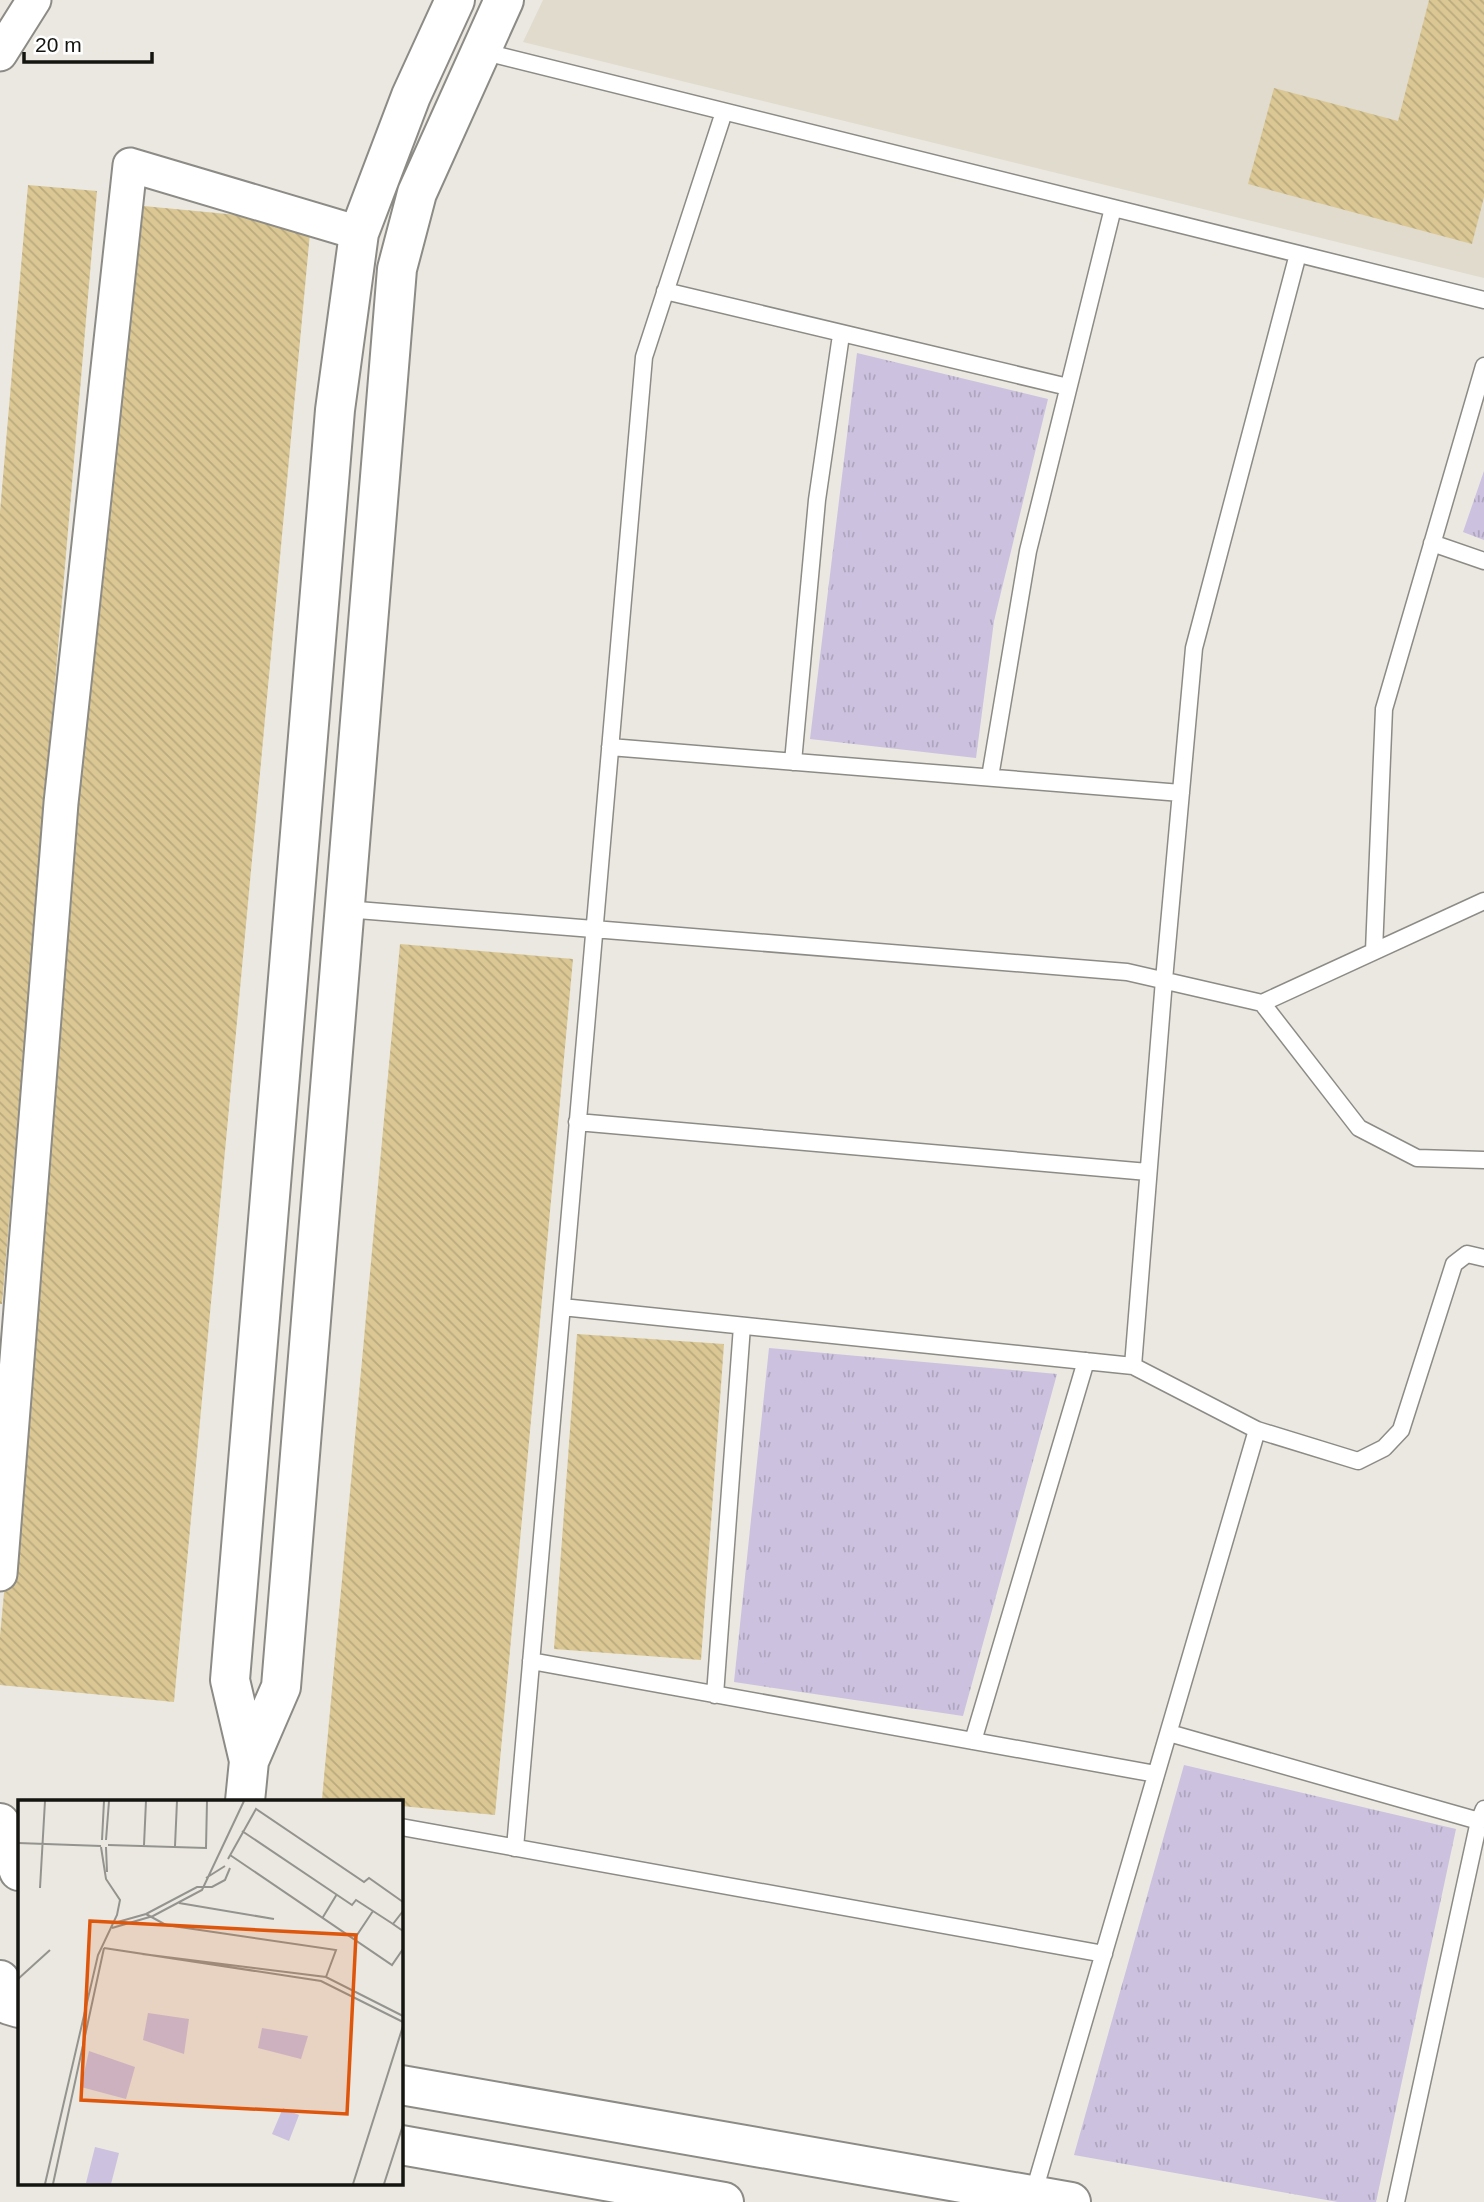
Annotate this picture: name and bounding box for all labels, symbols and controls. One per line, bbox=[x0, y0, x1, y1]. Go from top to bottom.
scale bar bbox=[24, 21, 152, 65]
text: 20 m bbox=[35, 33, 82, 56]
inset map bbox=[18, 1800, 402, 2184]

